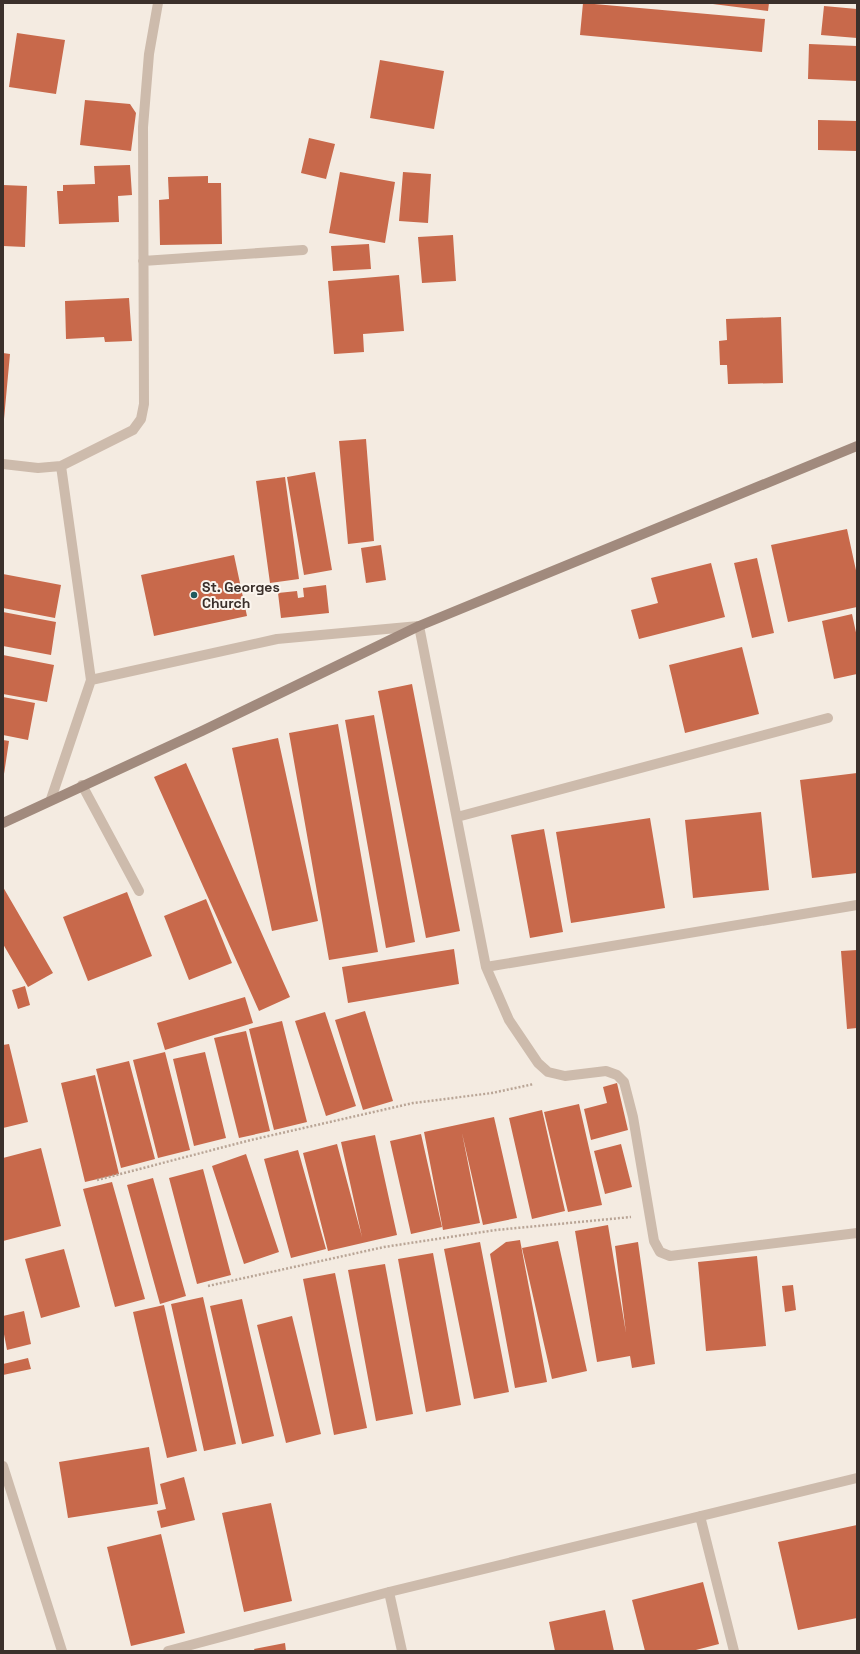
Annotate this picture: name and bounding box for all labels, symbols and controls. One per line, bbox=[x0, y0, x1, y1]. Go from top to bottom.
place label: St. Georges Church bbox=[202, 578, 280, 612]
marker: St. Georges Church bbox=[189, 590, 199, 600]

